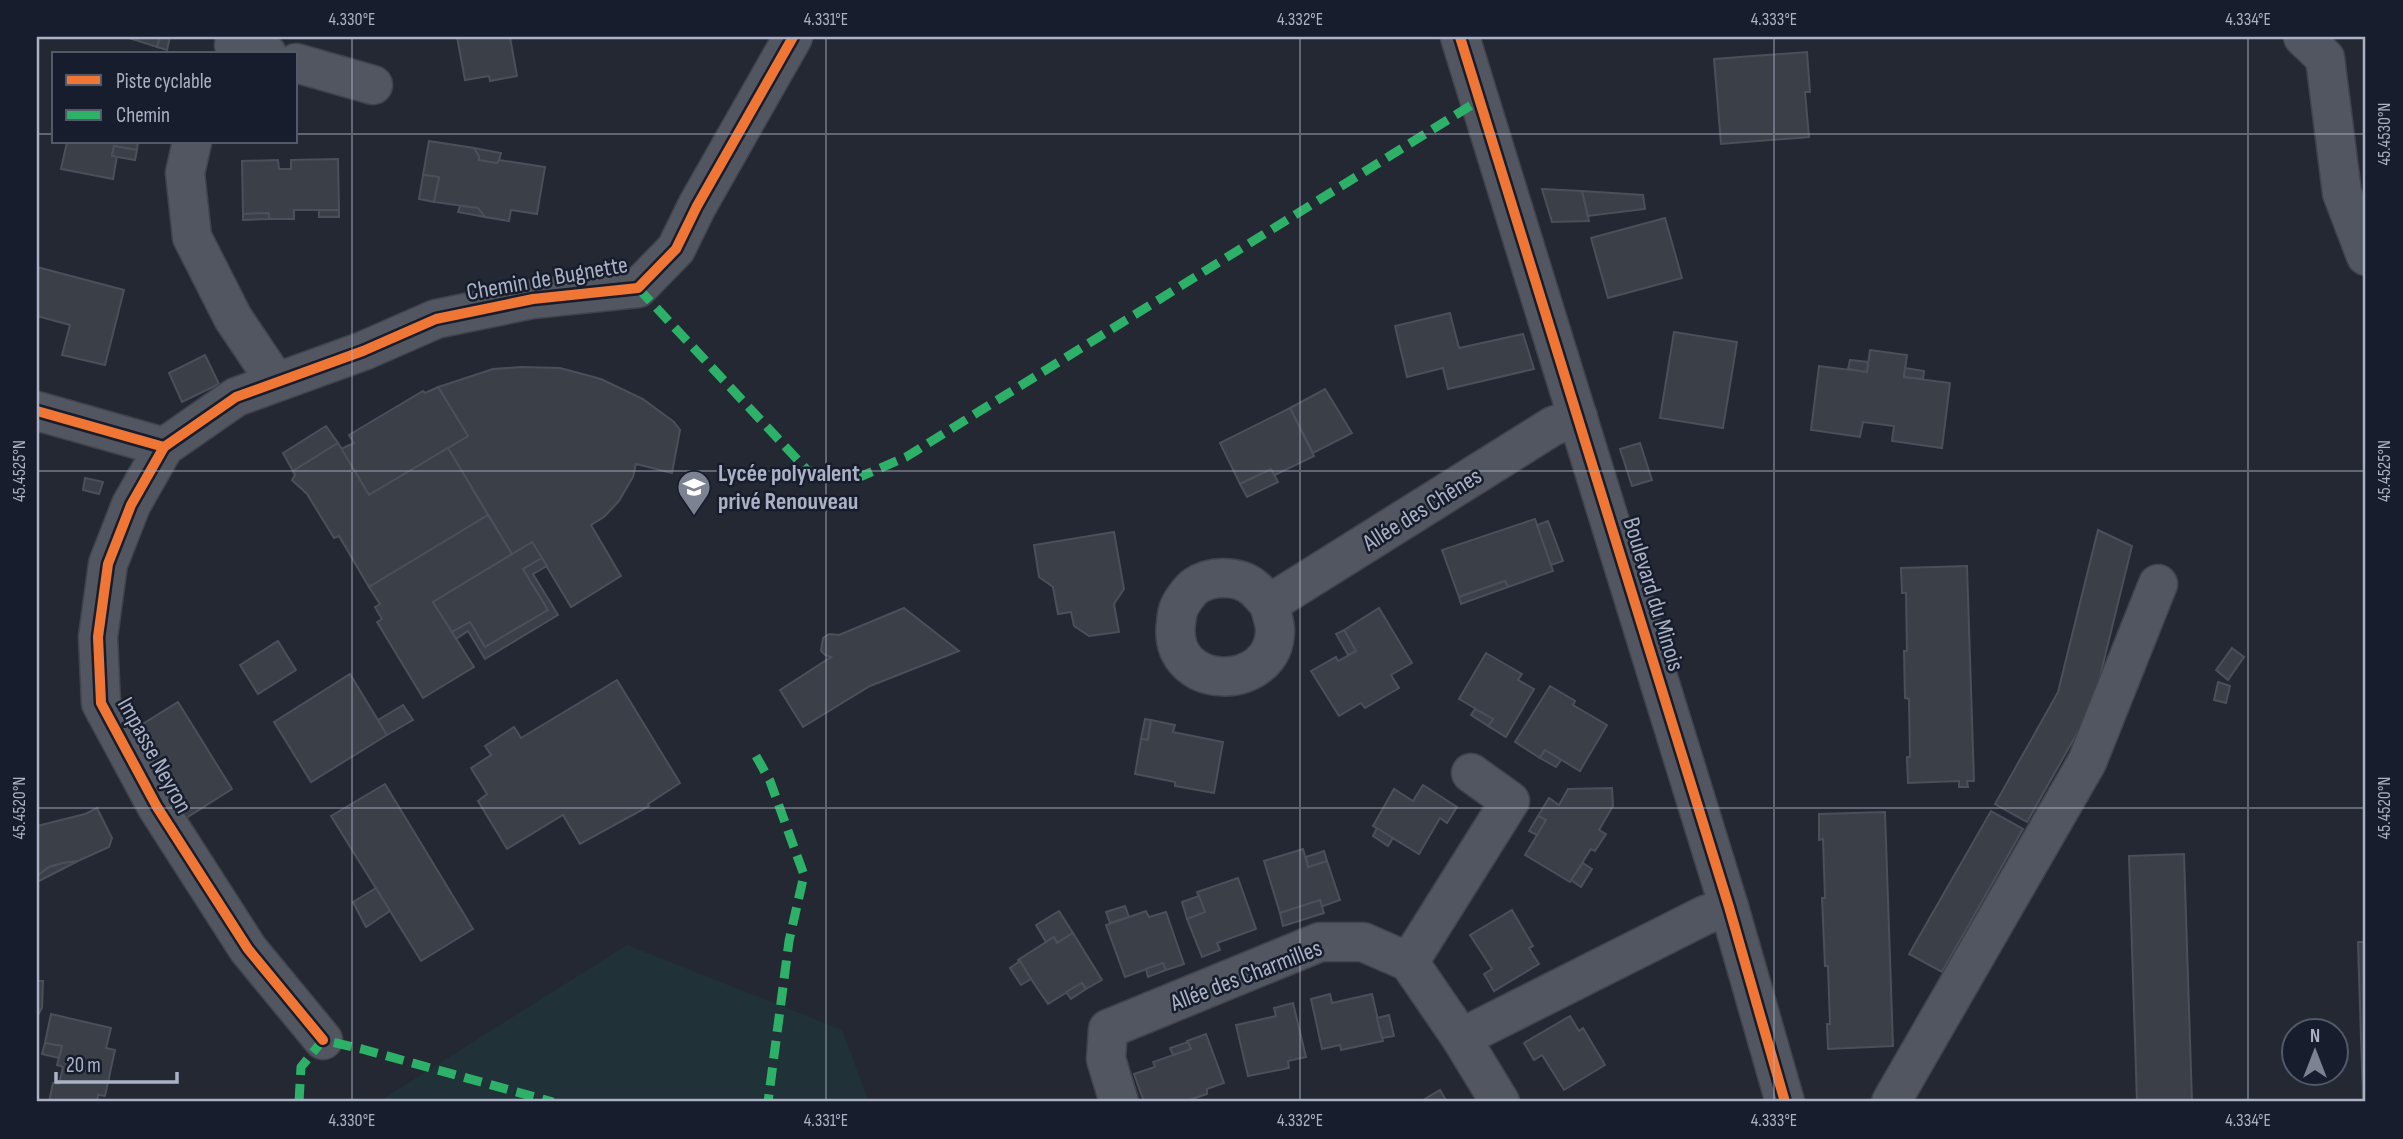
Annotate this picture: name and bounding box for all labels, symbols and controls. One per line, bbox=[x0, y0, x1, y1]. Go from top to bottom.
text: 4.330°E bbox=[329, 9, 375, 30]
text: 4.331°E bbox=[804, 9, 848, 30]
text: 4.332°E bbox=[1277, 9, 1323, 30]
text: 4.333°E bbox=[1751, 9, 1797, 30]
text: 4.334°E bbox=[2225, 9, 2271, 30]
legend bbox=[52, 52, 298, 144]
text: Piste cyclable bbox=[116, 69, 212, 94]
text: 45.4530°N bbox=[2374, 102, 2395, 166]
text: Chemin bbox=[116, 103, 170, 128]
street label: Chemin de Bugnette bbox=[464, 250, 630, 307]
text: 45.4525°N bbox=[9, 440, 30, 502]
text: 45.4525°N bbox=[2374, 440, 2395, 502]
place label: Lycée polyvalent privé Renouveau bbox=[718, 459, 860, 516]
street label: Allée des Chênes bbox=[1357, 461, 1487, 558]
school or university icon: Lycée polyvalent privé Renouveau bbox=[675, 468, 713, 517]
street label: Boulevard du Minois bbox=[1616, 514, 1691, 674]
street label: Impasse Neyron bbox=[111, 692, 198, 818]
text: 45.4520°N bbox=[9, 777, 30, 839]
text: 45.4520°N bbox=[2374, 777, 2395, 839]
street label: Allée des Charmilles bbox=[1165, 933, 1326, 1018]
north arrow bbox=[2280, 1016, 2350, 1086]
text: N bbox=[2310, 1025, 2320, 1048]
scale bar bbox=[56, 1041, 177, 1085]
text: 20 m bbox=[66, 1053, 101, 1078]
text: 4.330°E bbox=[329, 1110, 375, 1131]
text: 4.331°E bbox=[804, 1110, 848, 1131]
text: 4.332°E bbox=[1277, 1110, 1323, 1131]
text: 4.333°E bbox=[1751, 1110, 1797, 1131]
text: 4.334°E bbox=[2225, 1110, 2271, 1131]

